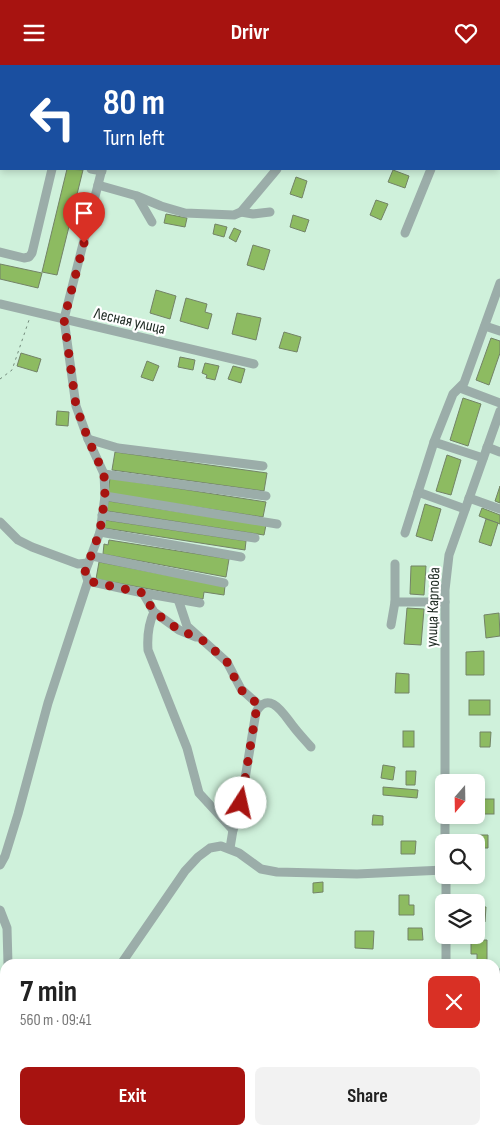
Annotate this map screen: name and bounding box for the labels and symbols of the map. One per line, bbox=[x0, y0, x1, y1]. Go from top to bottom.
pin bbox=[63, 192, 105, 243]
street label: Лесная улица bbox=[91, 304, 167, 339]
street label: улица Карпова bbox=[423, 567, 444, 647]
north arrow bbox=[435, 774, 485, 824]
position arrow bbox=[214, 776, 266, 828]

